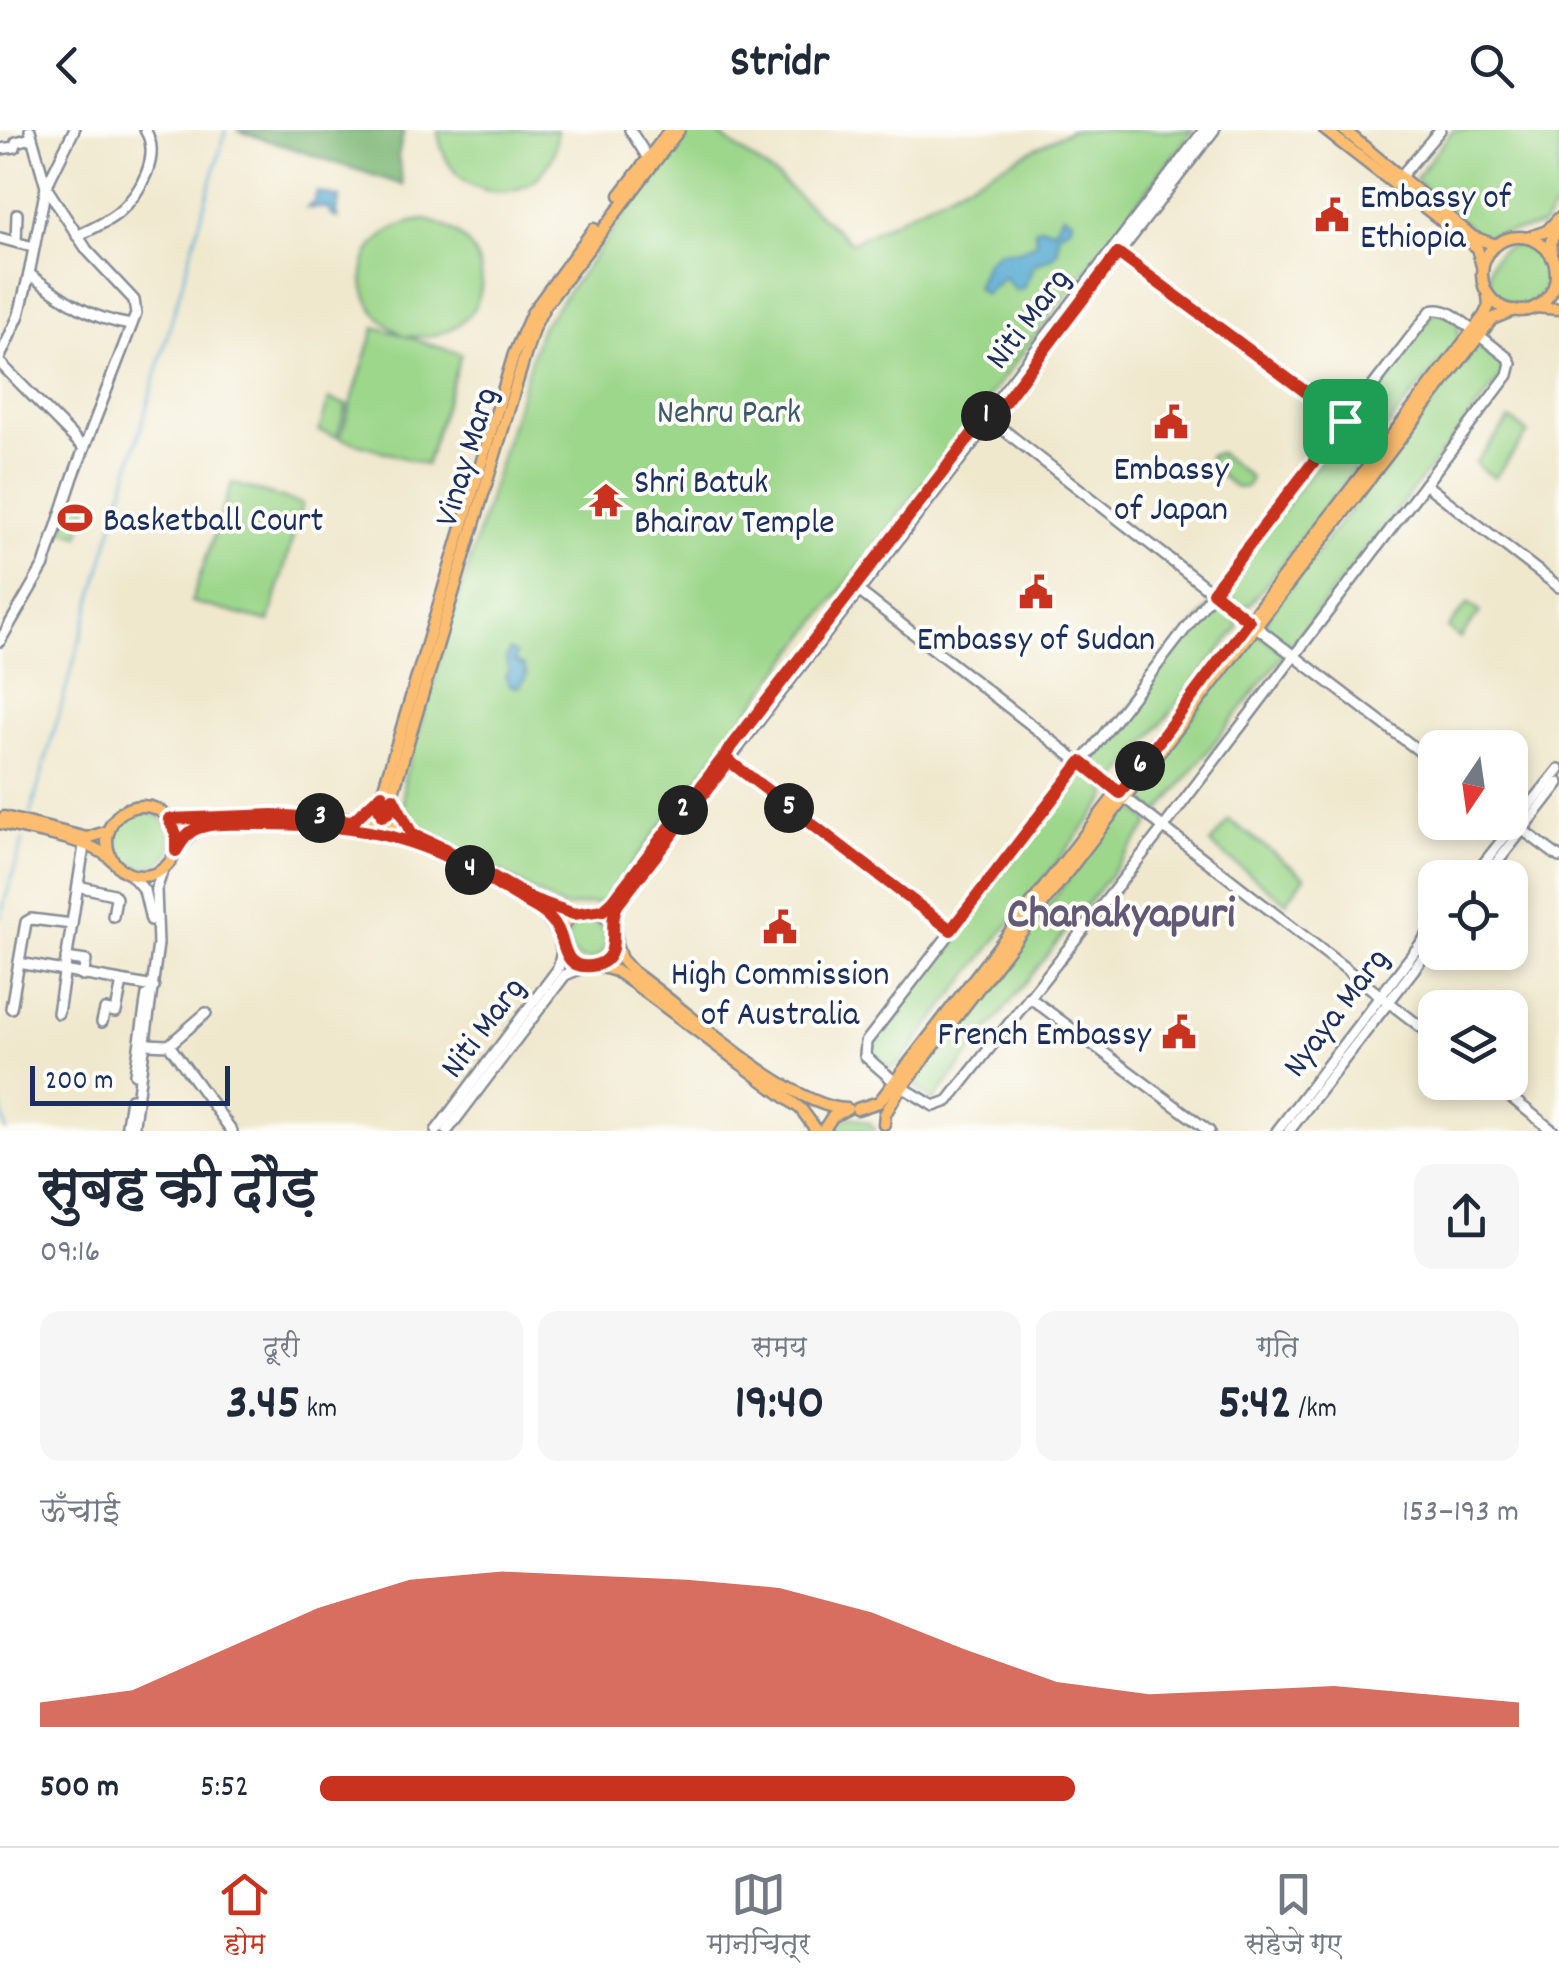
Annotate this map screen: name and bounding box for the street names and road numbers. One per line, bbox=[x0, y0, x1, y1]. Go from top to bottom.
street label: Niti Marg bbox=[975, 259, 1085, 381]
street label: Vinay Marg bbox=[424, 382, 514, 533]
street label: Nyaya Marg bbox=[1272, 938, 1404, 1090]
street label: Niti Marg bbox=[430, 968, 540, 1090]

